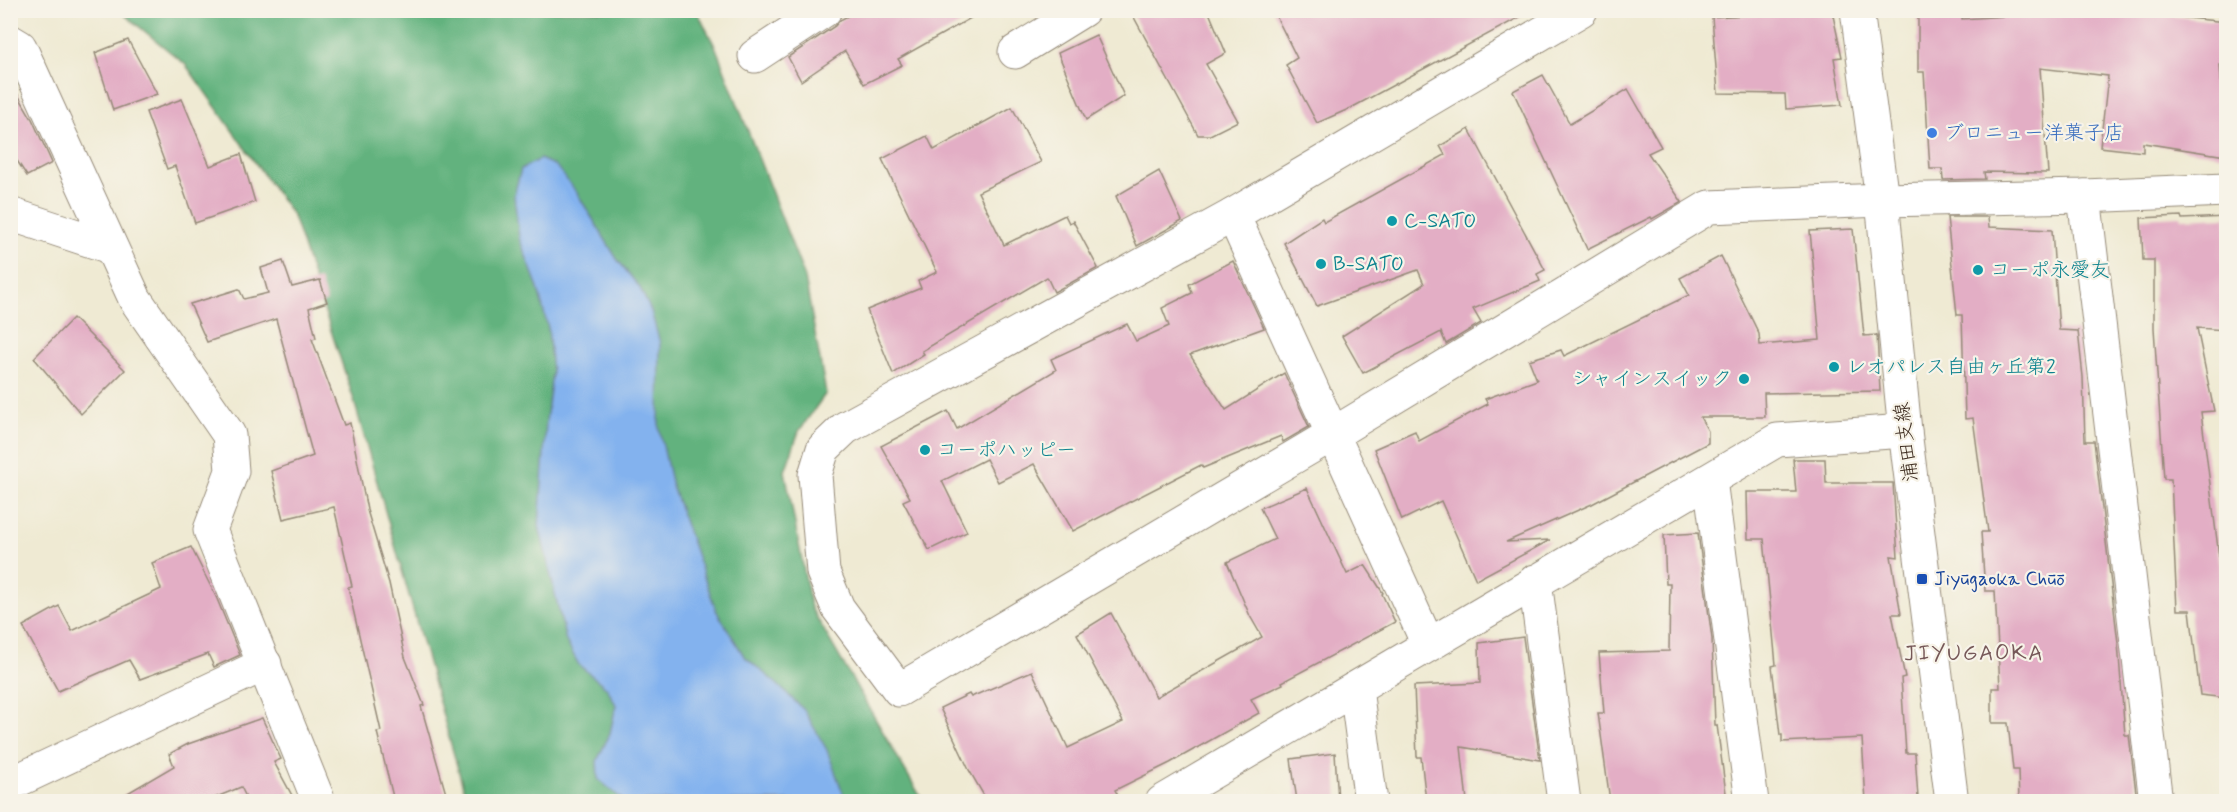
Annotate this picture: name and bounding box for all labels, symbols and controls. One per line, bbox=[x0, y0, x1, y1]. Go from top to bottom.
place label: ブロニュー洋菓子店 bbox=[1944, 120, 2124, 147]
marker: ブロニュー洋菓子店 bbox=[1925, 126, 1939, 140]
place label: C-SATO bbox=[1404, 208, 1476, 235]
marker: C-SATO bbox=[1385, 214, 1399, 228]
place label: B-SATO bbox=[1333, 251, 1404, 278]
marker: B-SATO bbox=[1314, 257, 1328, 271]
place label: コーポ永愛友 bbox=[1990, 257, 2110, 284]
marker: コーポ永愛友 bbox=[1971, 263, 1985, 277]
place label: レオパレス自由ヶ丘第2 bbox=[1846, 354, 2056, 381]
marker: レオパレス自由ヶ丘第2 bbox=[1827, 360, 1841, 374]
place label: シャインスイック bbox=[1572, 366, 1732, 393]
marker: シャインスイック bbox=[1737, 372, 1751, 386]
street label: 浦田支線 bbox=[1889, 401, 1925, 483]
place label: コーポハッピー bbox=[937, 437, 1076, 464]
marker: コーポハッピー bbox=[918, 443, 932, 457]
place label: Jiyūgaoka Chūō bbox=[1934, 566, 2065, 593]
marker: Jiyūgaoka Chūō bbox=[1915, 572, 1929, 586]
district label: JIYUGAOKA bbox=[1904, 640, 2044, 668]

